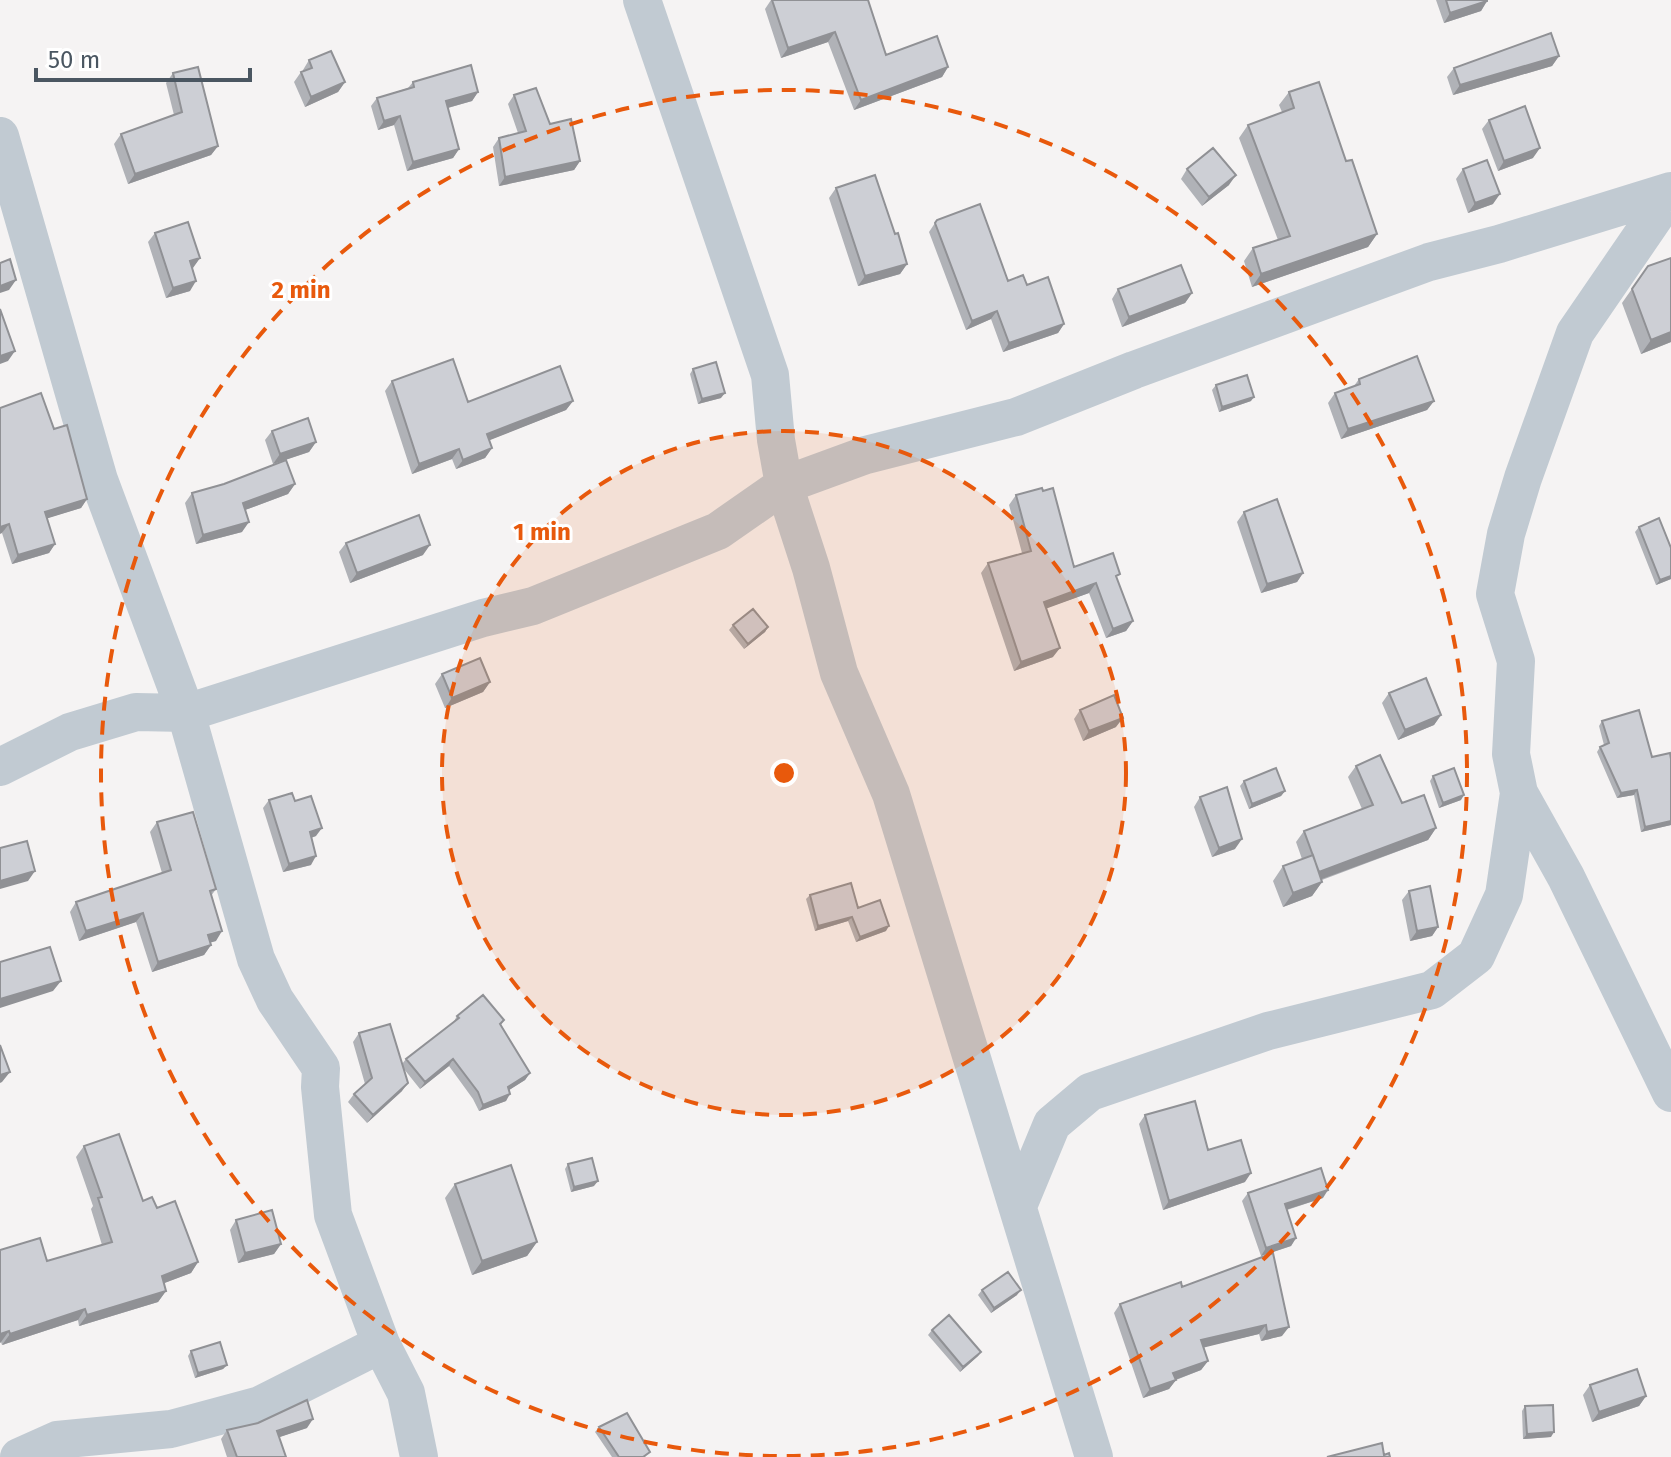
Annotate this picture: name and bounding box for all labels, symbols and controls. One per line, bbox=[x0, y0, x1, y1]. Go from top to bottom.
scale bar bbox=[36, 32, 250, 82]
text: 50 m bbox=[48, 46, 100, 74]
text: 2 min bbox=[272, 276, 331, 304]
text: 1 min bbox=[513, 518, 571, 546]
centre of rings bbox=[770, 759, 798, 787]

